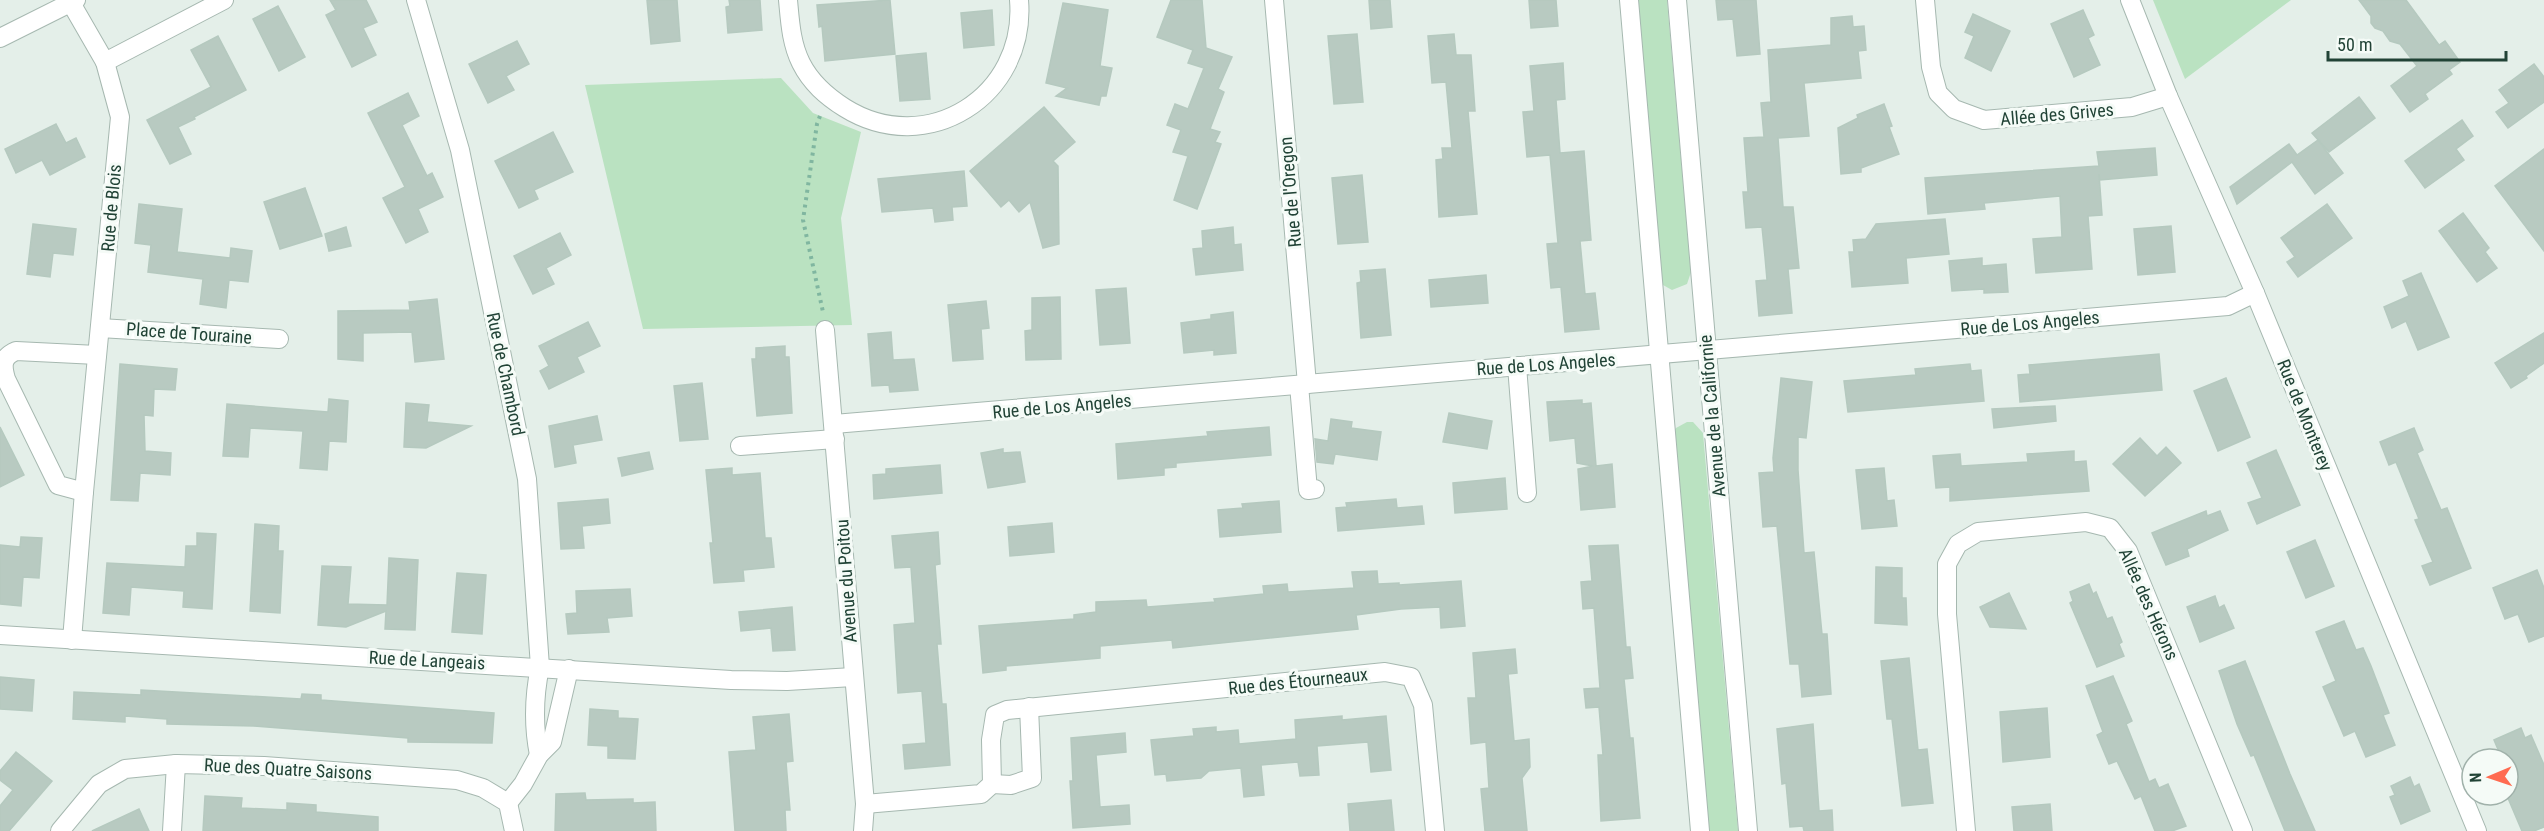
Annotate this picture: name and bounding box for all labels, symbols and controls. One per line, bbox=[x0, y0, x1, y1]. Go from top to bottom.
scale bar bbox=[2328, 24, 2506, 62]
text: 50 m bbox=[2337, 34, 2372, 55]
street label: Allée des Grives bbox=[1999, 99, 2115, 129]
street label: Rue de l'Oregon bbox=[1275, 136, 1305, 248]
street label: Rue de Blois bbox=[97, 163, 125, 253]
street label: Rue de Los Angeles bbox=[1960, 306, 2100, 340]
street label: Rue de Chambord bbox=[483, 310, 529, 438]
street label: Place de Touraine bbox=[125, 318, 253, 348]
street label: Avenue de la Californie bbox=[1694, 334, 1730, 498]
street label: Rue de Los Angeles bbox=[1476, 349, 1616, 379]
street label: Rue de Monterey bbox=[2273, 356, 2337, 474]
street label: Rue de Los Angeles bbox=[992, 389, 1132, 423]
street label: Avenue du Poitou bbox=[831, 519, 861, 643]
street label: Allée des Hérons bbox=[2115, 545, 2183, 663]
street label: Rue de Langeais bbox=[368, 646, 486, 674]
street label: Rue des Étourneaux bbox=[1227, 663, 1369, 699]
north arrow bbox=[2460, 747, 2520, 807]
street label: Rue des Quatre Saisons bbox=[203, 754, 373, 784]
text: N bbox=[2466, 772, 2485, 783]

